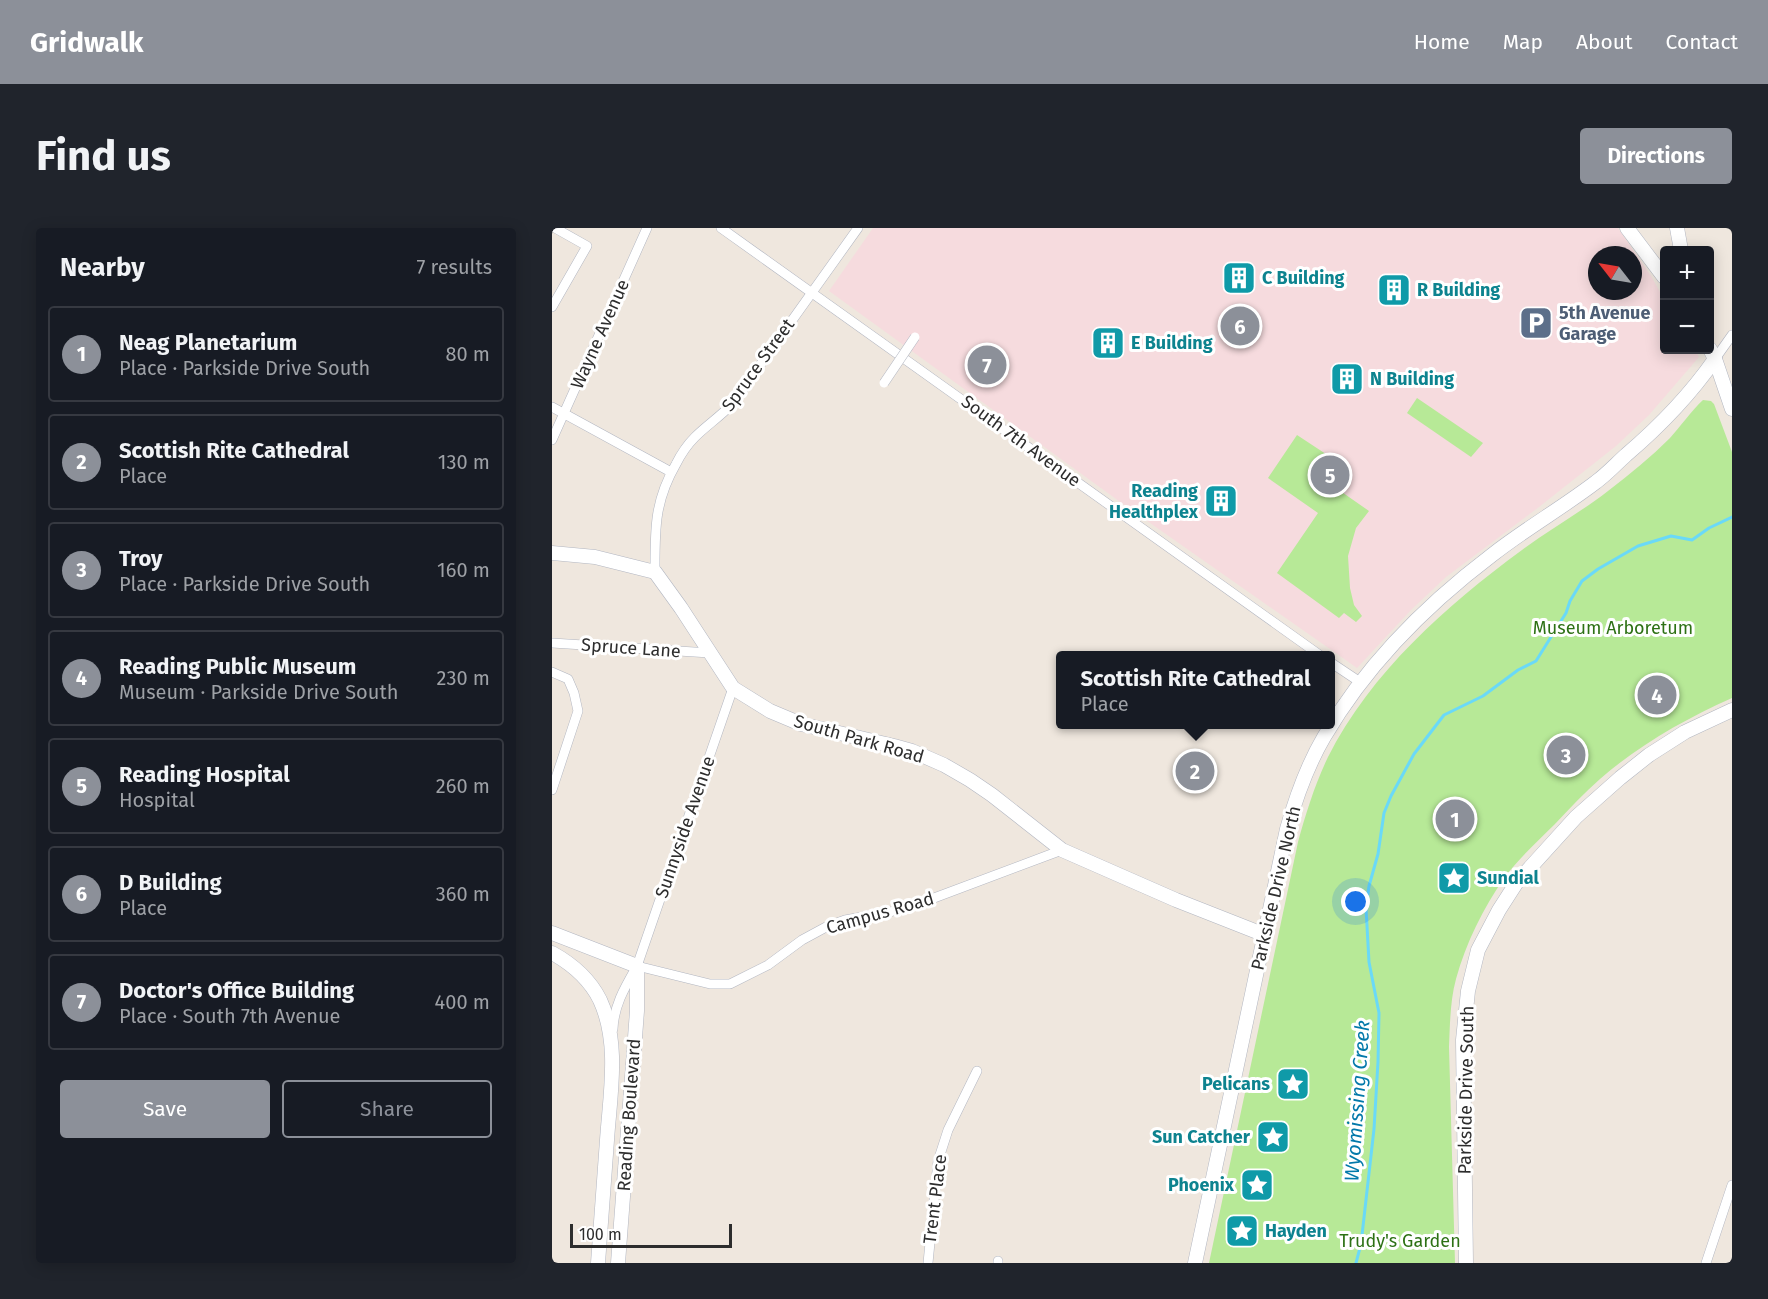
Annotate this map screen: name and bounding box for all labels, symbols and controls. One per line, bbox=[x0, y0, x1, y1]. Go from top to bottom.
text: Gridwalk bbox=[30, 26, 143, 59]
text: Home bbox=[1414, 29, 1470, 55]
text: Map bbox=[1503, 29, 1543, 55]
text: About bbox=[1576, 29, 1633, 55]
text: Contact bbox=[1666, 29, 1738, 55]
button: Directions bbox=[1580, 128, 1732, 184]
text: Find us bbox=[36, 131, 171, 181]
north arrow bbox=[1588, 246, 1642, 300]
map controls bbox=[1660, 246, 1714, 354]
button: + bbox=[1660, 246, 1714, 300]
text: Nearby bbox=[60, 252, 145, 283]
text: 7 results bbox=[416, 255, 492, 279]
building icon: C Building bbox=[1221, 260, 1257, 296]
place label: C Building bbox=[1262, 267, 1345, 289]
building icon: R Building bbox=[1376, 272, 1412, 308]
street label: Wayne Avenue bbox=[566, 276, 634, 392]
place label: R Building bbox=[1417, 279, 1500, 301]
button: − bbox=[1660, 300, 1714, 354]
place label: 5th Avenue Garage bbox=[1559, 302, 1650, 345]
pin: 6 bbox=[1220, 304, 1260, 348]
parking icon: 5th Avenue Garage bbox=[1518, 305, 1554, 341]
street label: Spruce Street bbox=[717, 314, 799, 416]
building icon: E Building bbox=[1090, 325, 1126, 361]
text: Neag Planetarium bbox=[119, 329, 297, 356]
place label: E Building bbox=[1131, 332, 1213, 354]
text: 1 bbox=[77, 342, 86, 366]
text: 80 m bbox=[445, 342, 490, 366]
pin: 7 bbox=[968, 342, 1006, 388]
text: Place · Parkside Drive South bbox=[119, 356, 370, 380]
building icon: N Building bbox=[1329, 361, 1365, 397]
place label: N Building bbox=[1370, 368, 1454, 390]
street label: South 7th Avenue bbox=[957, 390, 1085, 492]
text: Scottish Rite Cathedral bbox=[119, 437, 349, 464]
text: 2 bbox=[76, 450, 87, 474]
text: 130 m bbox=[438, 450, 490, 474]
pin: 5 bbox=[1310, 452, 1350, 498]
text: Place bbox=[119, 464, 167, 488]
place label: Reading Healthplex bbox=[1109, 480, 1199, 523]
building icon: Reading Healthplex bbox=[1203, 483, 1239, 519]
text: Troy bbox=[119, 545, 162, 572]
text: 3 bbox=[76, 558, 87, 582]
text: 160 m bbox=[437, 558, 490, 582]
text: Place · Parkside Drive South bbox=[119, 572, 370, 596]
park label: Museum Arboretum bbox=[1533, 617, 1693, 639]
street label: Spruce Lane bbox=[581, 634, 681, 662]
popup bbox=[1056, 651, 1335, 729]
text: Reading Public Museum bbox=[119, 653, 356, 680]
text: Scottish Rite Cathedral bbox=[1081, 665, 1310, 692]
text: 4 bbox=[76, 666, 87, 690]
text: 230 m bbox=[437, 666, 490, 690]
pin: 4 bbox=[1638, 672, 1676, 718]
text: Museum · Parkside Drive South bbox=[119, 680, 398, 704]
text: Place bbox=[1081, 692, 1129, 716]
street label: South Park Road bbox=[791, 710, 927, 768]
pin: 3 bbox=[1546, 732, 1586, 778]
pin: 2 bbox=[1176, 748, 1214, 794]
street label: Sunnyside Avenue bbox=[650, 753, 720, 901]
text: Reading Hospital bbox=[119, 761, 290, 788]
text: 5 bbox=[76, 774, 87, 798]
text: 260 m bbox=[436, 774, 490, 798]
text: Hospital bbox=[119, 788, 195, 812]
pin: 1 bbox=[1436, 796, 1474, 842]
street label: Parkside Drive North bbox=[1246, 804, 1306, 972]
place icon: Sundial bbox=[1436, 860, 1472, 896]
place label: Sundial bbox=[1477, 867, 1540, 889]
text: D Building bbox=[119, 869, 222, 896]
text: 6 bbox=[76, 882, 87, 906]
text: 360 m bbox=[436, 882, 490, 906]
street label: Campus Road bbox=[824, 887, 936, 939]
your location bbox=[1341, 887, 1370, 916]
text: Place bbox=[119, 896, 167, 920]
text: Doctor's Office Building bbox=[119, 977, 354, 1004]
text: 7 bbox=[77, 990, 86, 1014]
text: 400 m bbox=[435, 990, 490, 1014]
text: Place · South 7th Avenue bbox=[119, 1004, 340, 1028]
street label: Parkside Drive South bbox=[1454, 1005, 1478, 1175]
water label: Wyomissing Creek bbox=[1339, 1019, 1375, 1182]
street label: Reading Boulevard bbox=[613, 1038, 645, 1192]
place icon: Pelicans bbox=[1275, 1066, 1311, 1102]
place label: Pelicans bbox=[1202, 1073, 1270, 1095]
button: Save bbox=[60, 1080, 270, 1138]
button: Share bbox=[282, 1080, 492, 1138]
place icon: Sun Catcher bbox=[1255, 1119, 1291, 1155]
place label: Sun Catcher bbox=[1152, 1126, 1251, 1148]
street label: Trent Place bbox=[919, 1153, 951, 1245]
place icon: Phoenix bbox=[1239, 1167, 1275, 1203]
place label: Phoenix bbox=[1168, 1174, 1235, 1196]
place icon: Hayden bbox=[1224, 1213, 1260, 1249]
place label: Hayden bbox=[1265, 1220, 1327, 1242]
scale bar bbox=[570, 1221, 732, 1248]
text: 100 m bbox=[579, 1225, 622, 1244]
park label: Trudy's Garden bbox=[1339, 1230, 1461, 1252]

